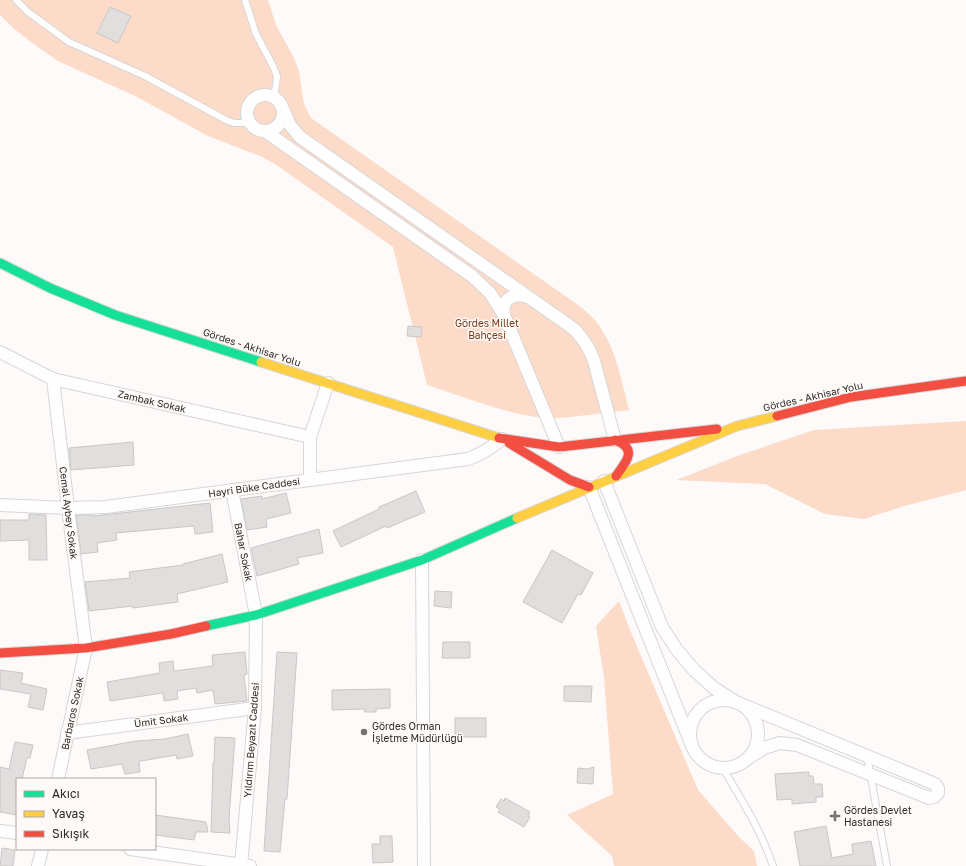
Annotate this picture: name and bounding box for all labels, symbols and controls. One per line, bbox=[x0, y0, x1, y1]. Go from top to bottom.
park label: Gördes Millet Bahçesi bbox=[455, 317, 519, 341]
street label: Gördes - Akhisar Yolu bbox=[202, 325, 302, 369]
street label: Gördes - Akhisar Yolu bbox=[762, 379, 864, 413]
street label: Zambak Sokak bbox=[117, 387, 188, 415]
street label: Cemal Aybey Sokak bbox=[57, 466, 81, 561]
street label: Hayri Büke Caddesi bbox=[207, 475, 301, 499]
street label: Bahar Sokak bbox=[232, 521, 256, 583]
street label: Barbaros Sokak bbox=[58, 675, 86, 751]
street label: Yıldırım Beyazıt Caddesi bbox=[241, 682, 261, 798]
street label: Ümit Sokak bbox=[133, 710, 189, 729]
place label: Gördes Orman İşletme Müdürlüğü bbox=[372, 720, 463, 744]
marker: Gördes Orman İşletme Müdürlüğü bbox=[359, 727, 369, 737]
legend bbox=[16, 778, 156, 850]
text: Akıcı bbox=[52, 786, 80, 801]
place label: Gördes Devlet Hastanesi bbox=[844, 804, 912, 828]
text: Yavaş bbox=[52, 806, 85, 821]
marker: Gördes Devlet Hastanesi bbox=[829, 810, 841, 822]
text: Sıkışık bbox=[52, 826, 89, 841]

